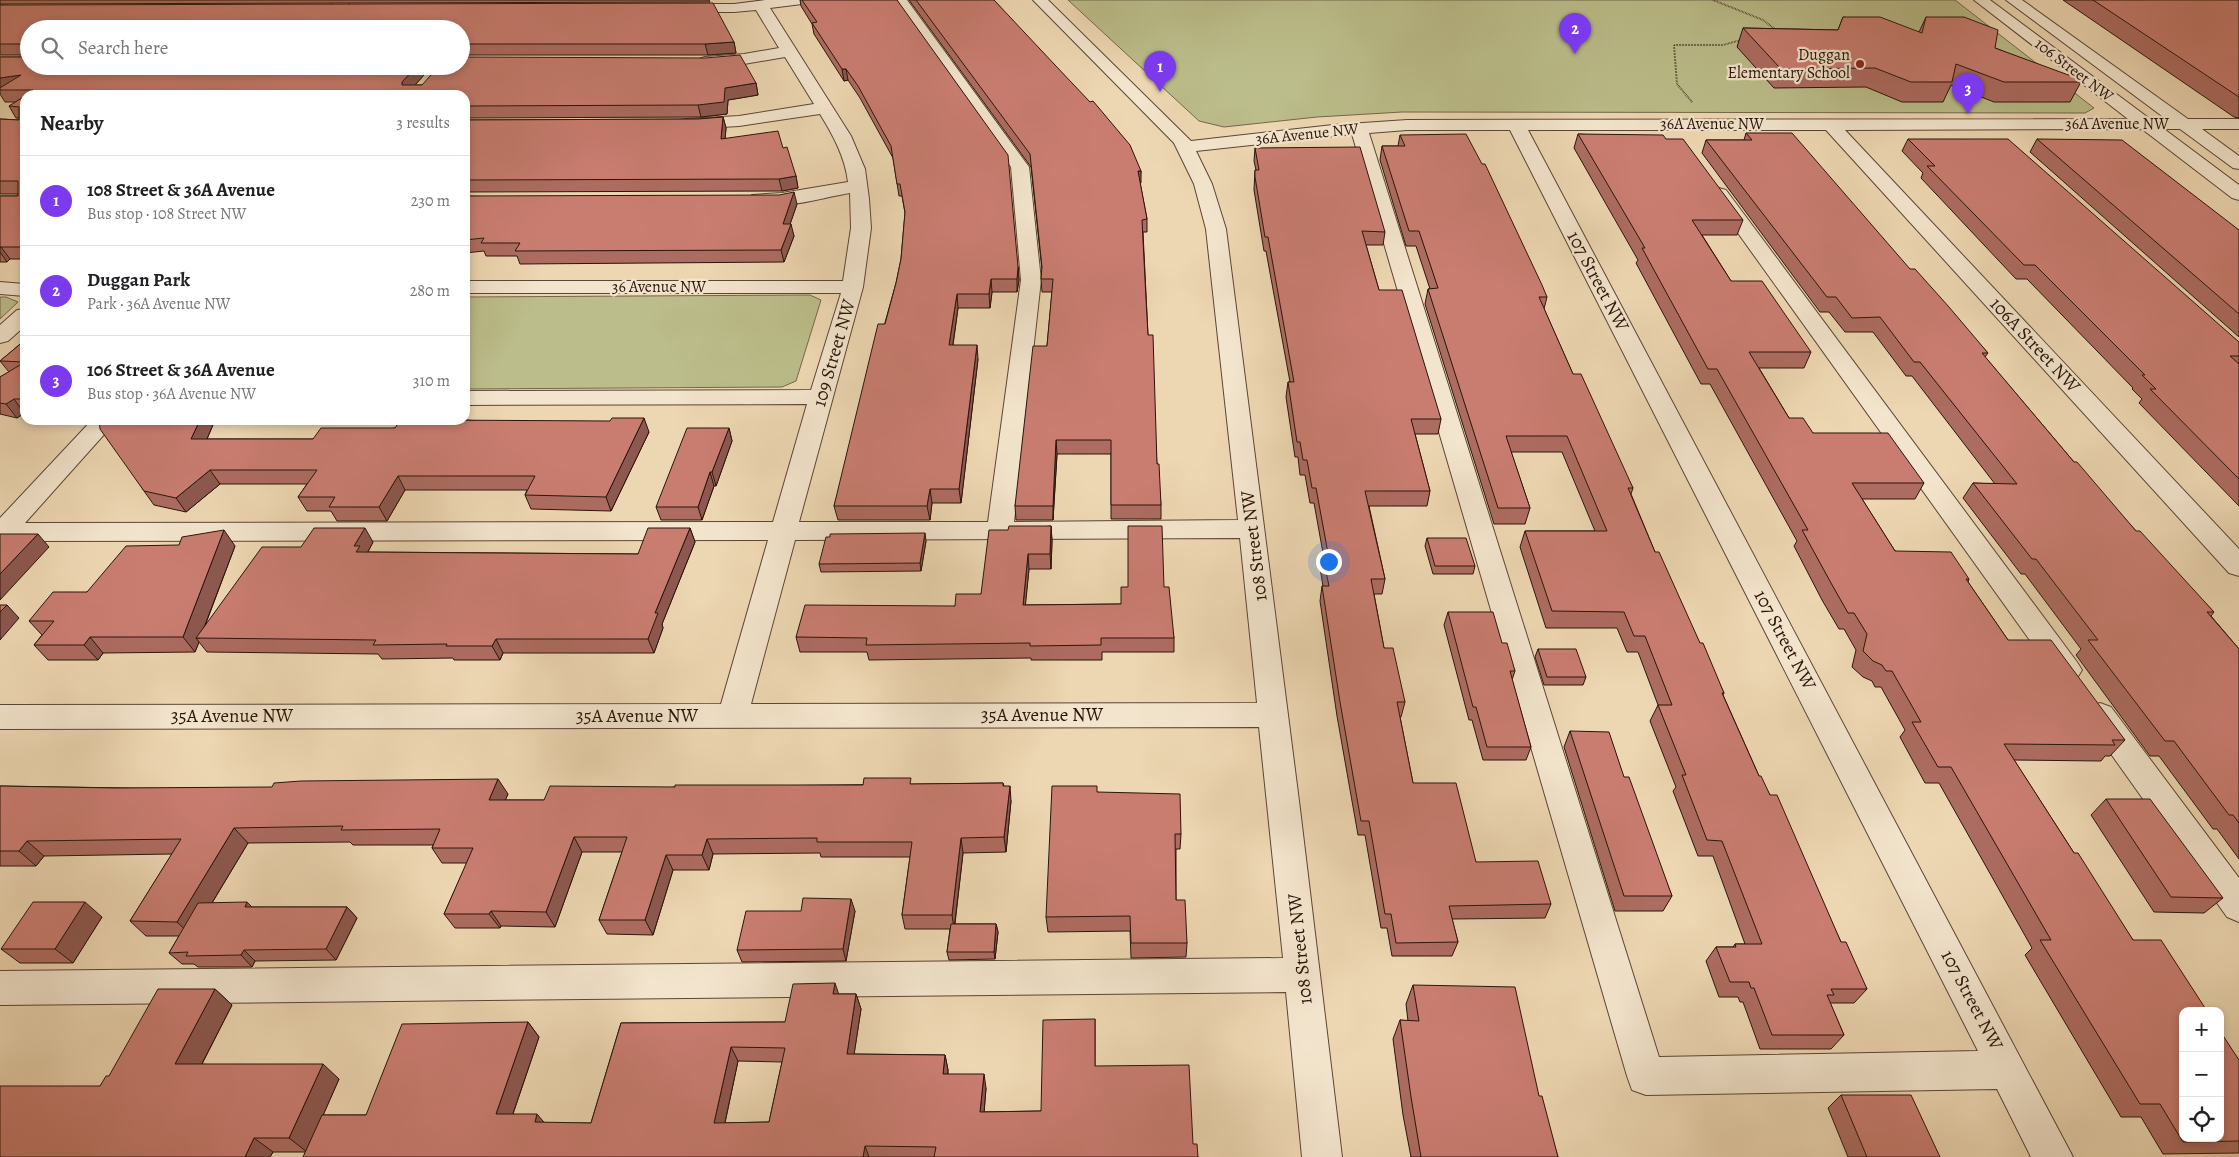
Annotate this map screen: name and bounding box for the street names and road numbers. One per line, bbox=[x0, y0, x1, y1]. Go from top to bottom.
street label: 106 Street NW bbox=[2030, 33, 2118, 107]
street label: 36A Avenue NW bbox=[1660, 113, 1764, 135]
street label: 36A Avenue NW bbox=[2065, 113, 2169, 135]
street label: 36A Avenue NW bbox=[1254, 118, 1360, 150]
street label: 107 Street NW bbox=[1561, 226, 1635, 336]
street label: 36 Avenue NW bbox=[612, 276, 706, 298]
street label: 106A Street NW bbox=[1984, 291, 2086, 399]
street label: 109 Street NW bbox=[806, 296, 862, 410]
street label: 108 Street NW bbox=[1234, 489, 1274, 603]
street label: 107 Street NW bbox=[1748, 585, 1822, 695]
street label: 35A Avenue NW bbox=[981, 702, 1104, 728]
street label: 35A Avenue NW bbox=[171, 703, 294, 729]
street label: 35A Avenue NW bbox=[576, 703, 699, 729]
street label: 108 Street NW bbox=[1281, 892, 1319, 1006]
street label: 107 Street NW bbox=[1935, 945, 2009, 1055]

